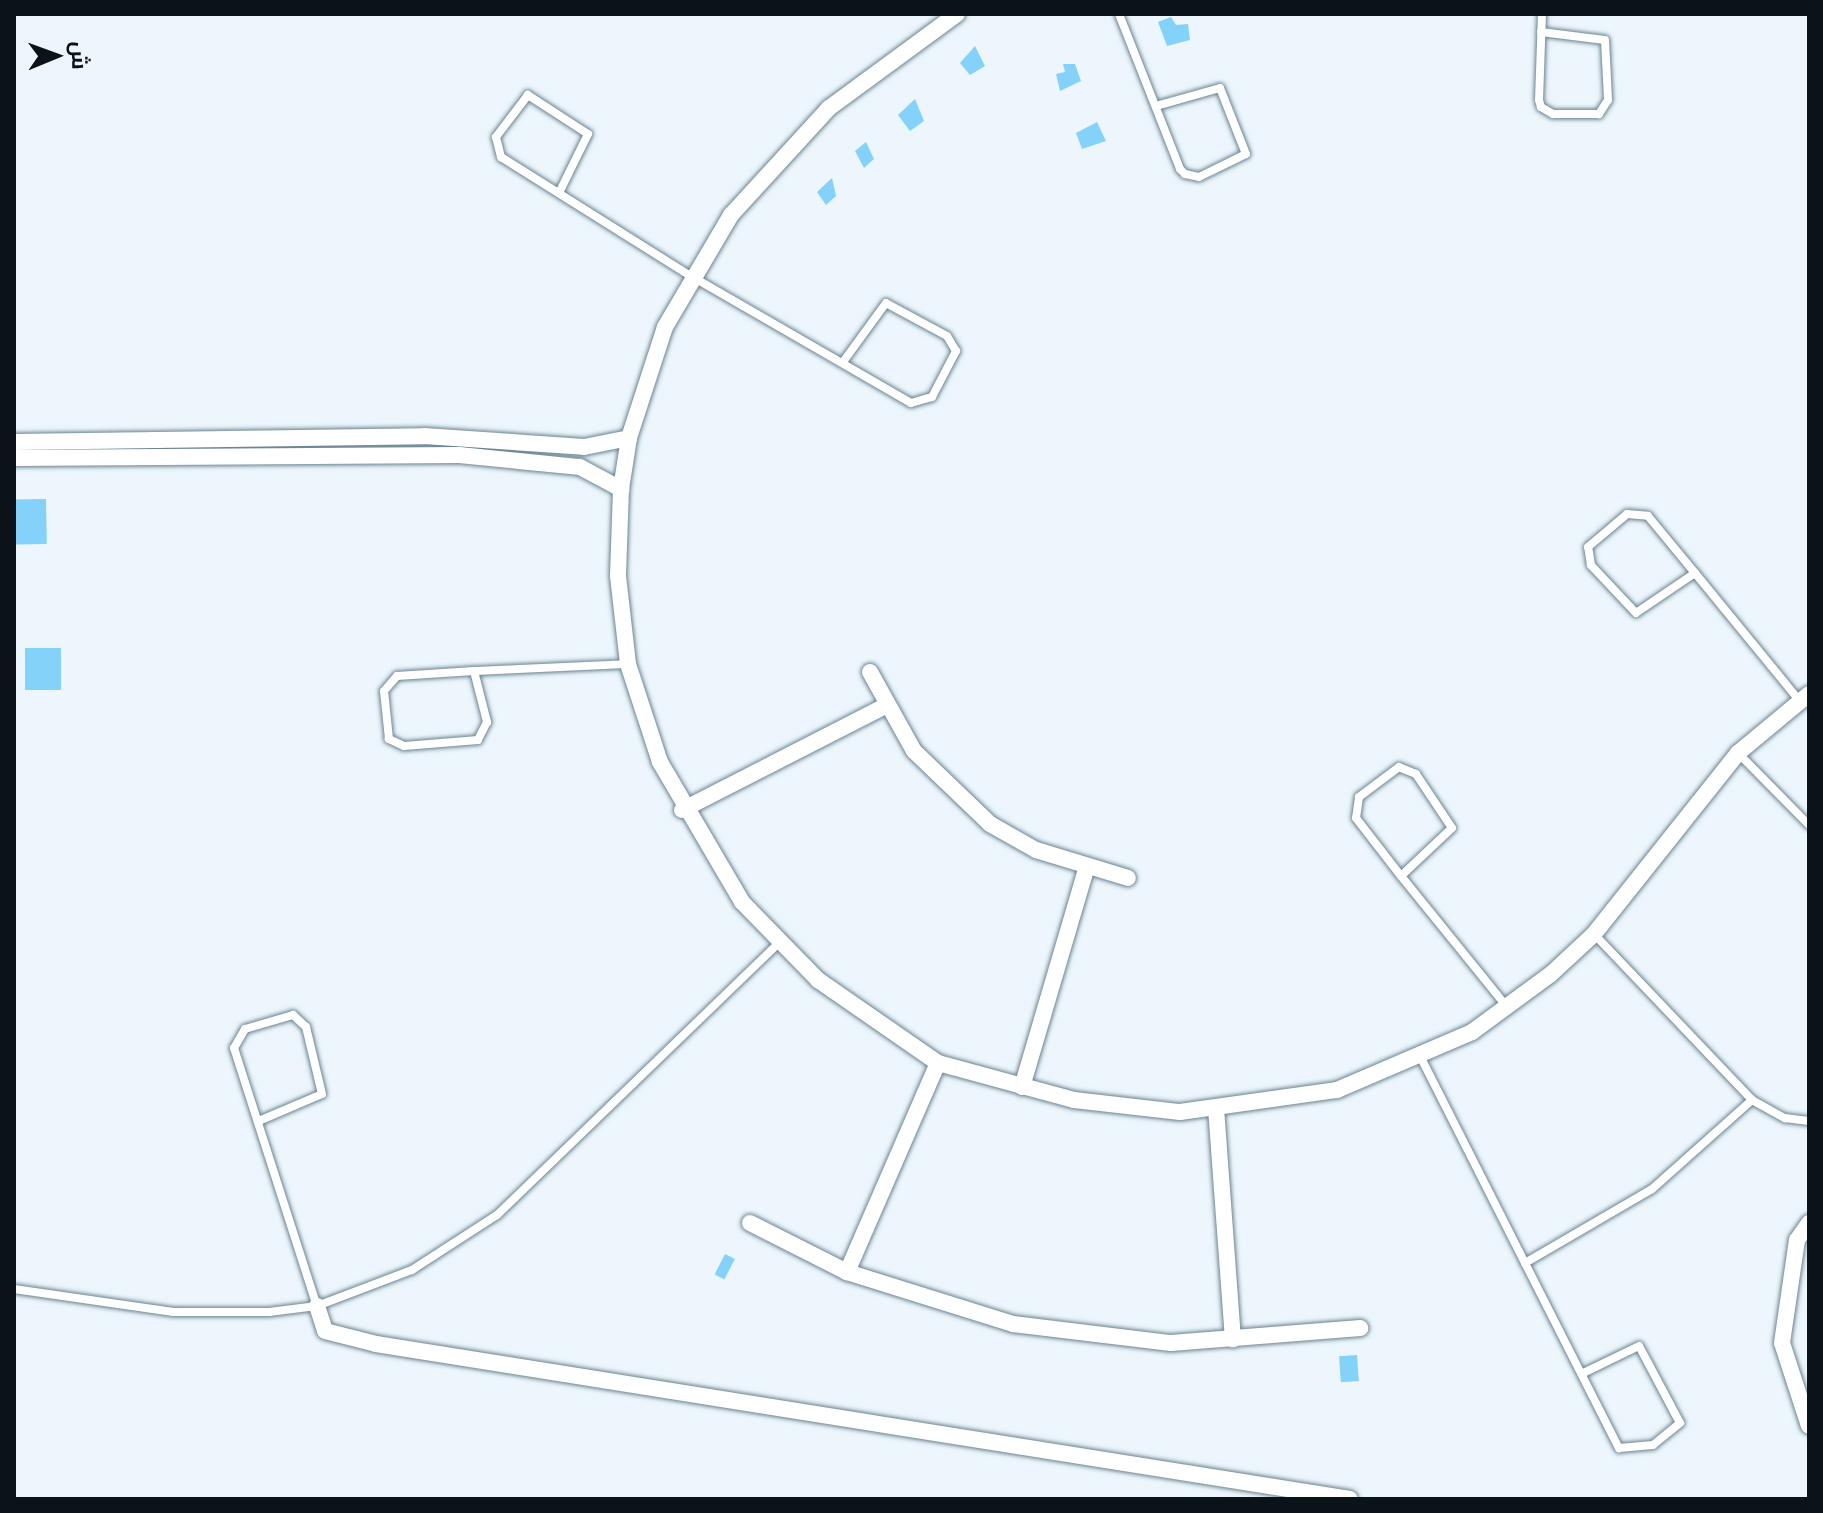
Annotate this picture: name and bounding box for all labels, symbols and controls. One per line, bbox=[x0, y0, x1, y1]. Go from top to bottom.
north arrow bbox=[16, 16, 96, 96]
text: ش bbox=[66, 41, 94, 70]

